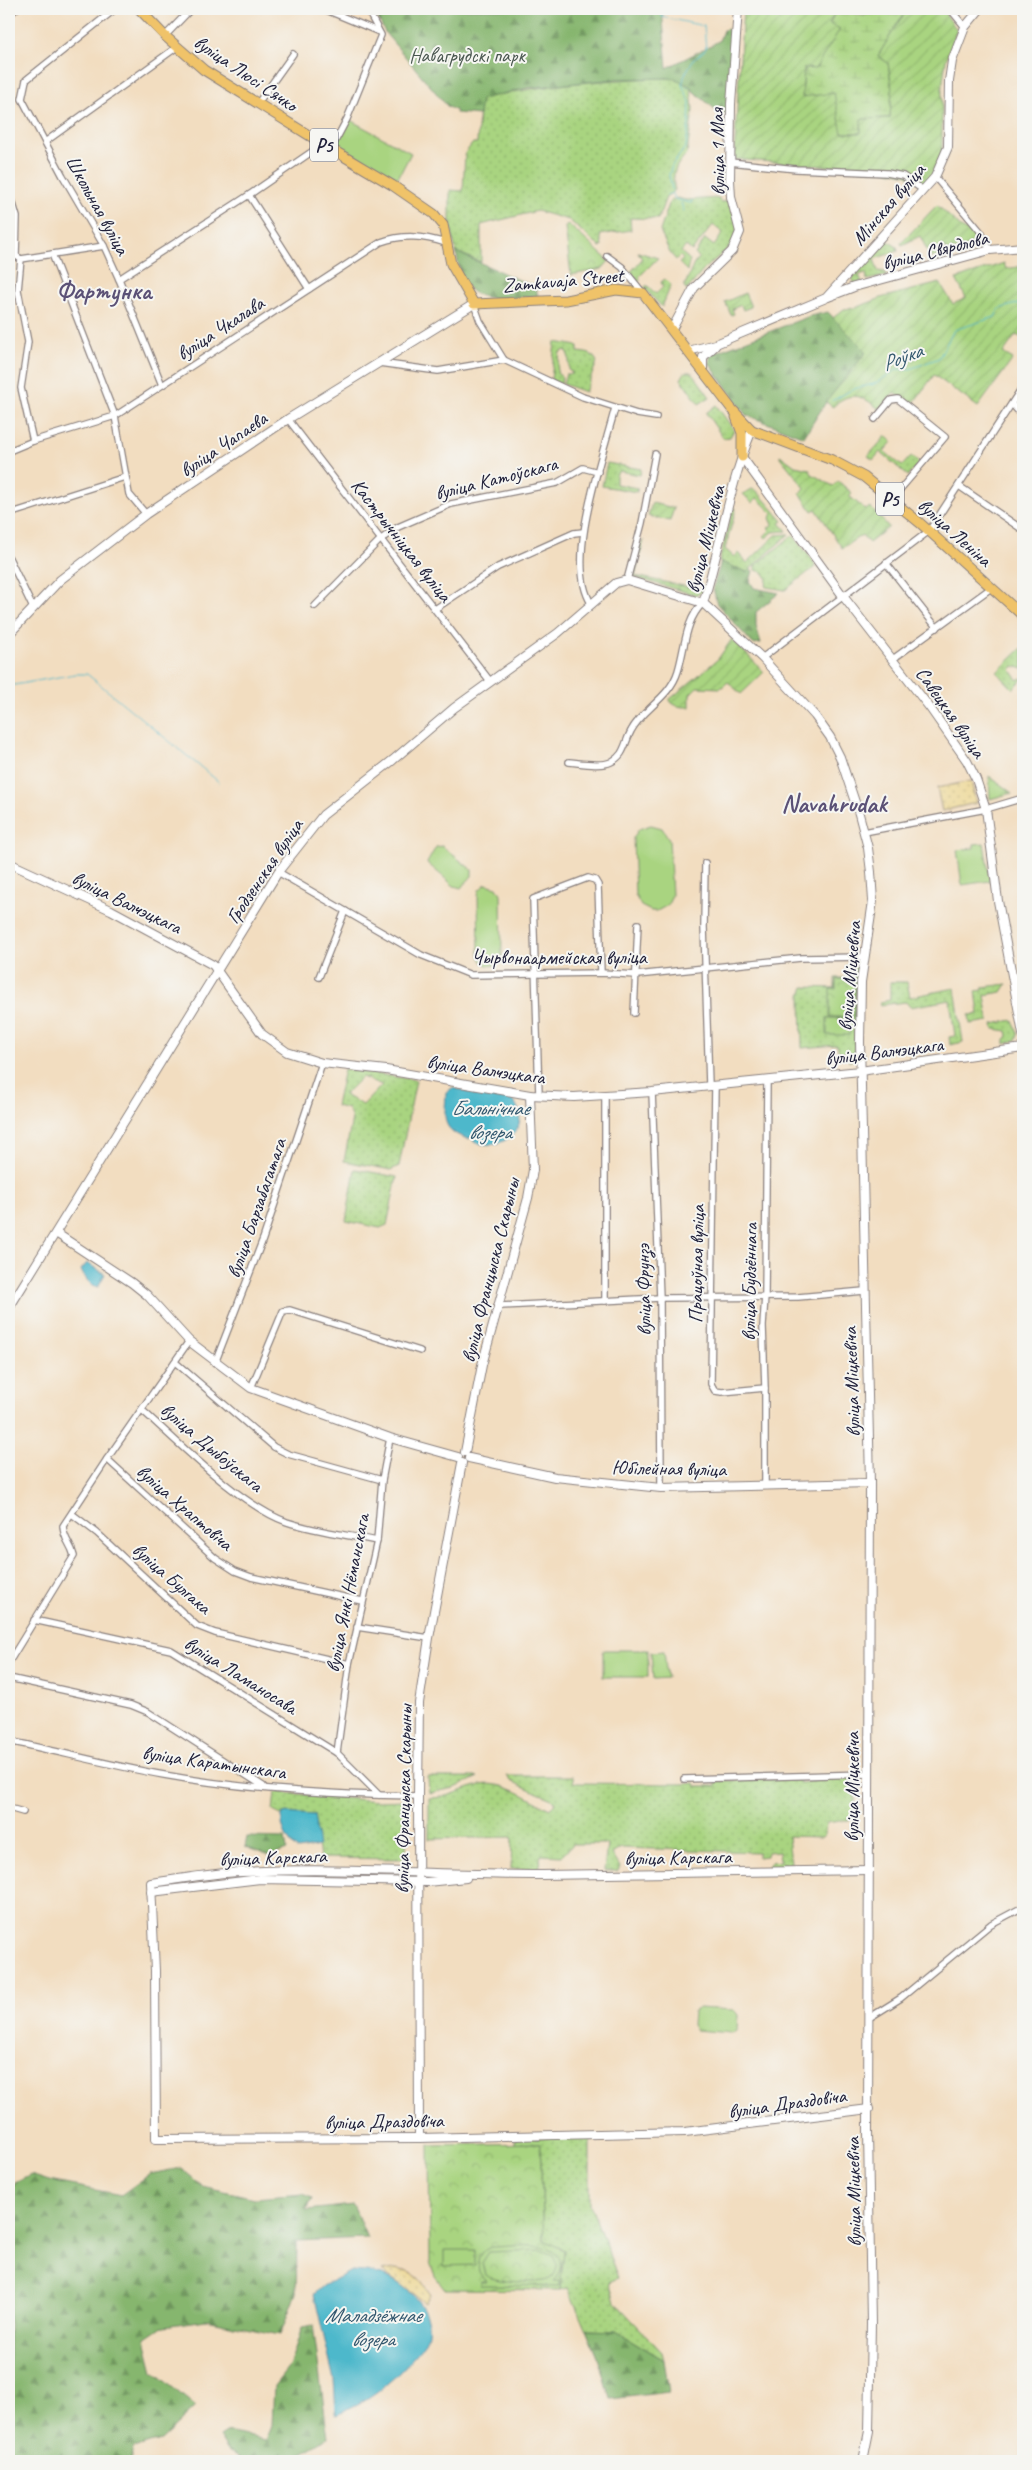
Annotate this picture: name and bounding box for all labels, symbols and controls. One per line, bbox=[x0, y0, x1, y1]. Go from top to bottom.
street label: вуліца Люсі Сячко bbox=[189, 30, 304, 118]
park label: Навагрудскі парк bbox=[409, 43, 526, 68]
street label: вуліца 1 Мая bbox=[704, 106, 731, 196]
road number: Р5 bbox=[310, 128, 338, 162]
street label: Школьная вуліца bbox=[60, 151, 136, 260]
street label: Мінская вуліца bbox=[846, 157, 932, 250]
street label: вуліца Свярдлова bbox=[880, 225, 992, 276]
street label: Zamkavaja Street bbox=[502, 263, 627, 298]
district label: Фартунка bbox=[56, 275, 154, 307]
street label: вуліца Чкалава bbox=[172, 290, 270, 366]
water label: Роўка bbox=[878, 337, 928, 377]
street label: вуліца Чапаева bbox=[175, 405, 273, 483]
street label: вуліца Катоўскага bbox=[432, 451, 562, 506]
street label: Кастрычніцкая вуліца bbox=[346, 474, 458, 608]
street label: вуліца Міцкевіча bbox=[680, 482, 731, 595]
road number: Р5 bbox=[876, 482, 904, 516]
street label: вуліца Леніна bbox=[912, 493, 998, 573]
street label: Савецкая вуліца bbox=[910, 662, 992, 764]
district label: Navahrudak bbox=[781, 788, 889, 820]
street label: Гродзенская вуліца bbox=[220, 813, 309, 928]
street label: вуліца Валчэцкага bbox=[68, 865, 187, 941]
street label: вуліца Міцкевіча bbox=[832, 919, 867, 1032]
street label: Чырвонаармейская вуліца bbox=[472, 945, 648, 970]
street label: вуліца Валчэцкага bbox=[824, 1032, 946, 1071]
street label: вуліца Валчэцкага bbox=[425, 1049, 548, 1090]
water label: Бальнічнае возера bbox=[451, 1095, 532, 1145]
street label: вуліца Барзабагатага bbox=[221, 1134, 292, 1281]
street label: вуліца Францыска Скарыны bbox=[455, 1174, 526, 1365]
street label: Працоўная вуліца bbox=[683, 1203, 710, 1323]
street label: вуліца Будзённага bbox=[736, 1221, 763, 1341]
street label: вуліца Фрунзэ bbox=[630, 1242, 658, 1336]
street label: вуліца Міцкевіча bbox=[837, 1325, 866, 1437]
street label: вуліца Дыбоўскага bbox=[155, 1397, 270, 1499]
street label: Юбілейная вуліца bbox=[612, 1455, 727, 1482]
street label: вуліца Храптовіча bbox=[131, 1459, 239, 1557]
street label: вуліца Янкі Нёманскага bbox=[320, 1510, 375, 1674]
street label: вуліца Булгака bbox=[127, 1537, 217, 1620]
street label: вуліца Ламаносава bbox=[180, 1631, 303, 1721]
street label: вуліца Францыска Скарыны bbox=[389, 1703, 418, 1894]
street label: вуліца Міцкевіча bbox=[840, 1731, 865, 1842]
street label: вуліца Каратынскага bbox=[141, 1740, 289, 1785]
street label: вуліца Карскага bbox=[219, 1843, 328, 1872]
street label: вуліца Карскага bbox=[624, 1844, 733, 1871]
street label: вуліца Драздовіча bbox=[726, 2083, 849, 2124]
street label: вуліца Драздовіча bbox=[324, 2108, 445, 2135]
street label: вуліца Міцкевіча bbox=[840, 2136, 867, 2247]
water label: Маладзёжнае возера bbox=[325, 2302, 424, 2352]

